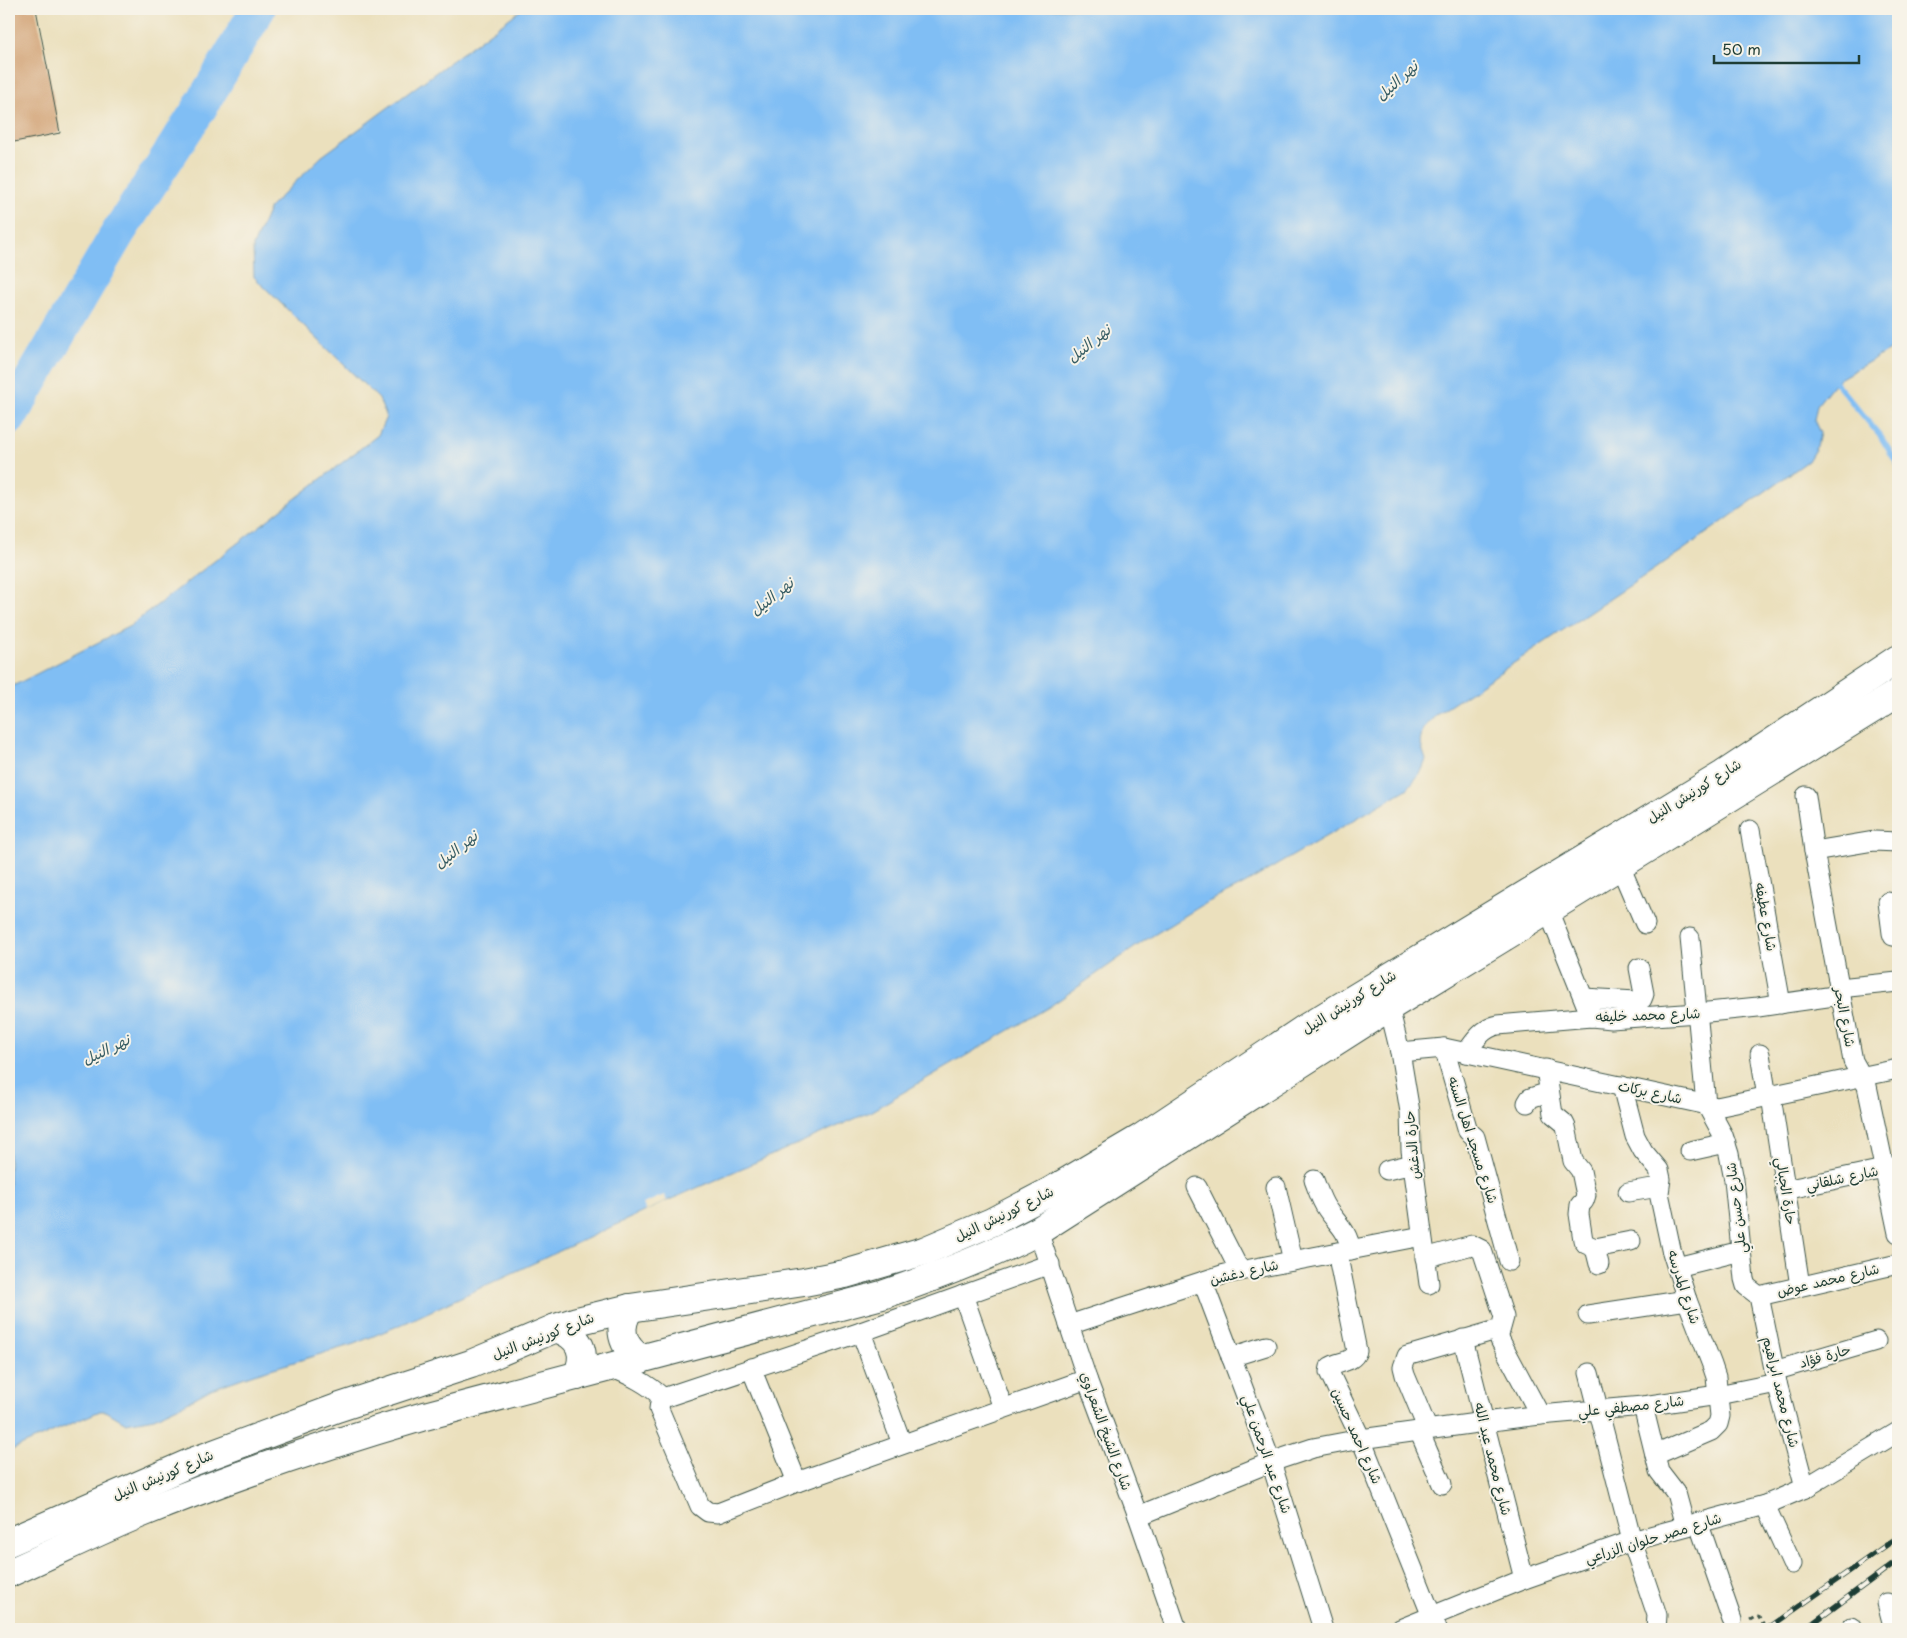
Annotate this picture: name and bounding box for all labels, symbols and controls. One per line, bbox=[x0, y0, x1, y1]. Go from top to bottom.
scale bar bbox=[1714, 32, 1860, 64]
text: 50 m bbox=[1722, 37, 1761, 60]
water label: نهر النيل bbox=[1369, 53, 1424, 105]
water label: نهر النيل bbox=[1061, 317, 1116, 368]
water label: نهر النيل bbox=[744, 570, 799, 621]
street label: شارع كورنيش النيل bbox=[1642, 753, 1745, 828]
water label: نهر النيل bbox=[428, 823, 483, 874]
street label: شارع عطيفه bbox=[1750, 881, 1783, 953]
street label: شارع كورنيش النيل bbox=[1297, 964, 1400, 1039]
street label: شارع البحر bbox=[1829, 984, 1862, 1049]
street label: شارع محمد خليفه bbox=[1595, 1002, 1701, 1027]
water label: نهر النيل bbox=[77, 1026, 135, 1070]
street label: شارع مسجد اهل السنه bbox=[1443, 1074, 1504, 1206]
street label: شارع بركات bbox=[1616, 1074, 1684, 1109]
street label: حارة الدغش bbox=[1398, 1110, 1425, 1180]
street label: حارة الجبالي bbox=[1768, 1155, 1802, 1227]
street label: شارع شلقاني bbox=[1804, 1160, 1881, 1198]
street label: شارع حسن علي bbox=[1720, 1161, 1754, 1255]
street label: شارع كورنيش النيل bbox=[951, 1180, 1057, 1247]
street label: شارع المدرسه bbox=[1663, 1247, 1706, 1327]
street label: شارع دغشن bbox=[1207, 1253, 1280, 1290]
street label: شارع محمد عوض bbox=[1775, 1258, 1881, 1301]
street label: شارع كورنيش النيل bbox=[489, 1306, 597, 1365]
street label: شارع محمد ابراهيم bbox=[1757, 1334, 1805, 1450]
street label: حارة فؤاد bbox=[1797, 1338, 1853, 1373]
street label: شارع الشيخ الشعراوي bbox=[1074, 1369, 1138, 1493]
street label: شارع احمد حسين bbox=[1327, 1384, 1388, 1487]
street label: شارع مصطفي علي bbox=[1577, 1389, 1685, 1424]
street label: شارع عبد الرحمن علي bbox=[1234, 1392, 1298, 1517]
street label: شارع محمد عبد الله bbox=[1469, 1400, 1518, 1518]
street label: شارع كورنيش النيل bbox=[109, 1444, 217, 1505]
street label: شارع مصر حلوان الزراعي bbox=[1582, 1507, 1725, 1571]

